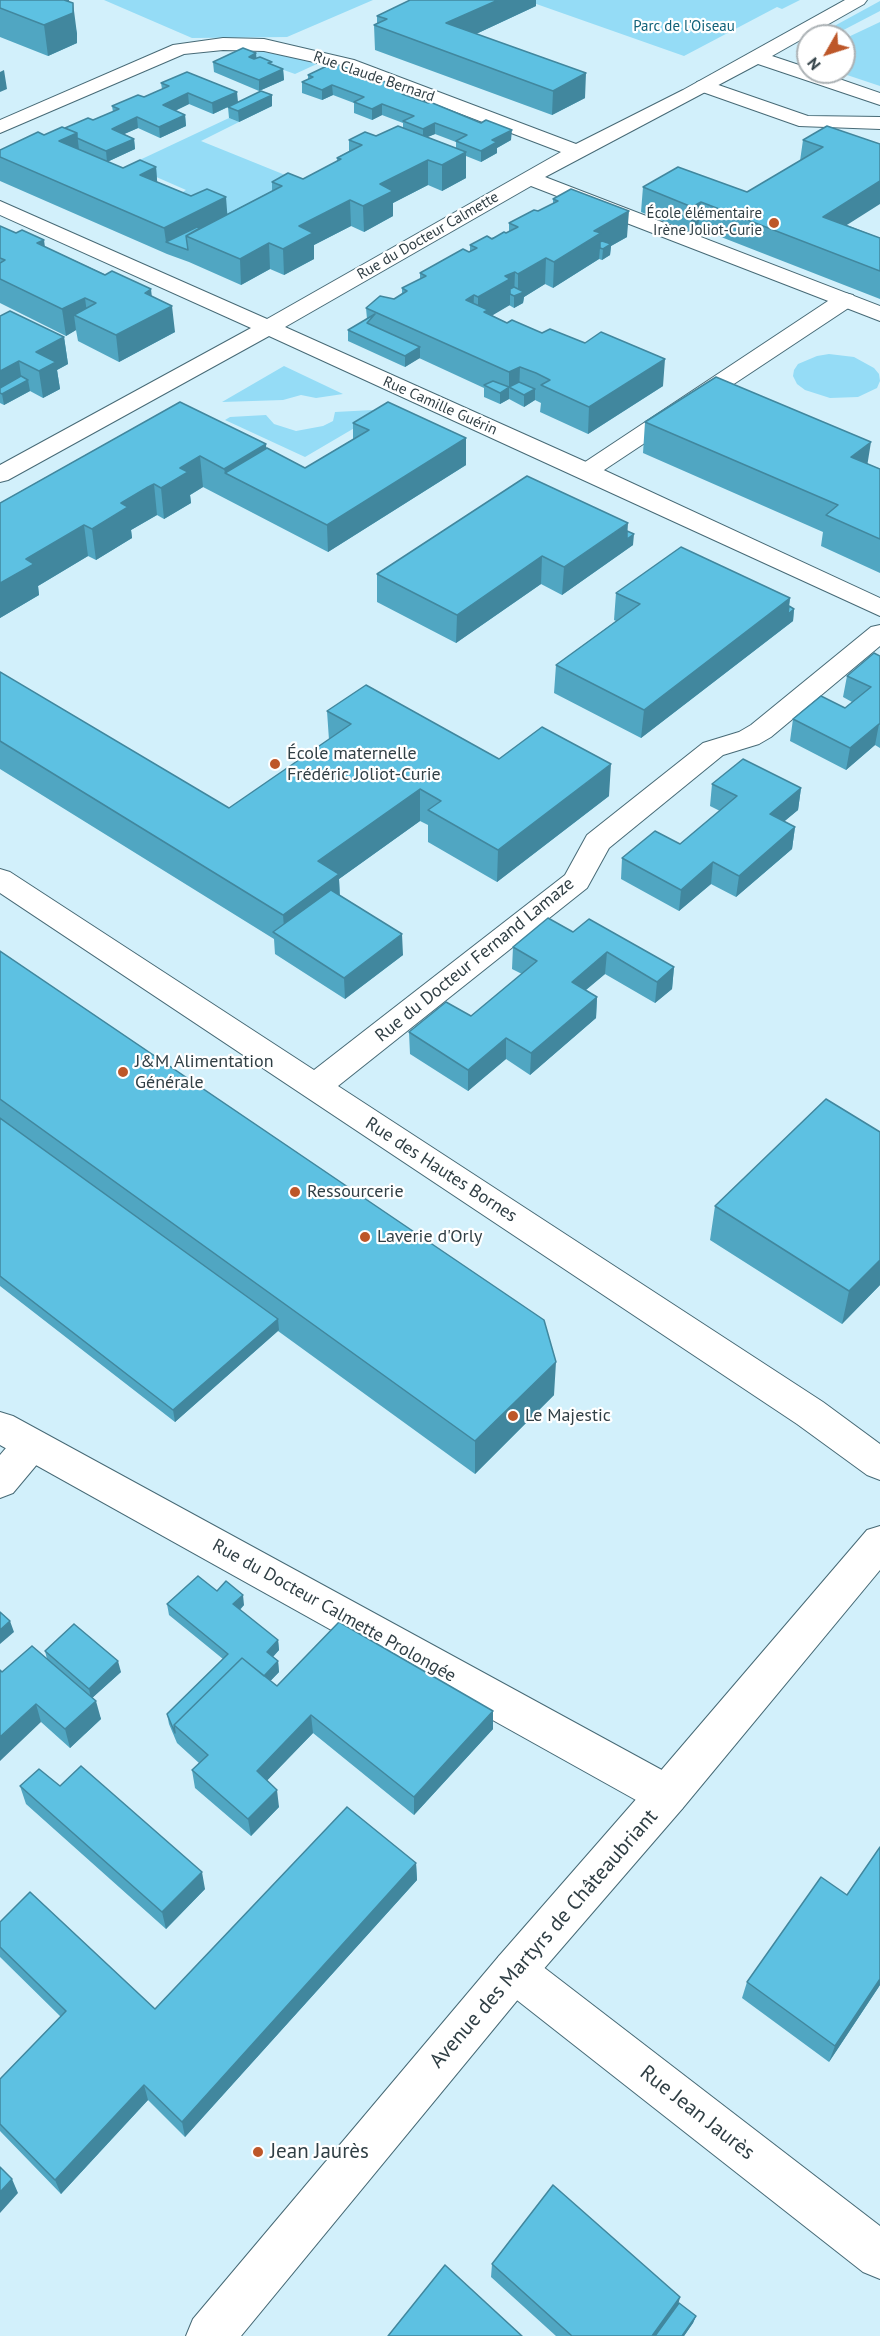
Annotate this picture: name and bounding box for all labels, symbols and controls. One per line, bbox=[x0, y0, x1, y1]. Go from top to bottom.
park label: Parc de l'Oiseau bbox=[633, 18, 735, 36]
north arrow bbox=[796, 24, 856, 84]
street label: Rue Claude Bernard bbox=[311, 48, 437, 106]
text: N bbox=[802, 54, 825, 74]
street label: Rue du Docteur Calmette bbox=[354, 188, 502, 284]
place label: École élémentaire Irène Joliot-Curie bbox=[647, 205, 762, 240]
marker: École élémentaire Irène Joliot-Curie bbox=[767, 216, 781, 230]
street label: Rue Camille Guérin bbox=[380, 373, 500, 439]
place label: École maternelle Frédéric Joliot-Curie bbox=[287, 743, 441, 786]
marker: École maternelle Frédéric Joliot-Curie bbox=[268, 757, 282, 771]
street label: Rue du Docteur Fernand Lamaze bbox=[371, 873, 579, 1047]
place label: J&M Alimentation Générale bbox=[135, 1051, 274, 1094]
marker: J&M Alimentation Générale bbox=[116, 1065, 130, 1079]
street label: Rue des Hautes Bornes bbox=[361, 1113, 521, 1227]
place label: Ressourcerie bbox=[307, 1181, 404, 1203]
marker: Ressourcerie bbox=[288, 1185, 302, 1199]
place label: Laverie d'Orly bbox=[377, 1226, 482, 1248]
marker: Laverie d'Orly bbox=[358, 1230, 372, 1244]
place label: Le Majestic bbox=[525, 1405, 611, 1427]
marker: Le Majestic bbox=[506, 1409, 520, 1423]
street label: Rue du Docteur Calmette Prolongée bbox=[208, 1535, 460, 1687]
street label: Avenue des Martyrs de Châteaubriant bbox=[425, 1804, 663, 2074]
street label: Rue Jean Jaurès bbox=[635, 2060, 759, 2166]
place label: Jean Jaurès bbox=[270, 2139, 369, 2165]
marker: Jean Jaurès bbox=[251, 2145, 265, 2159]

